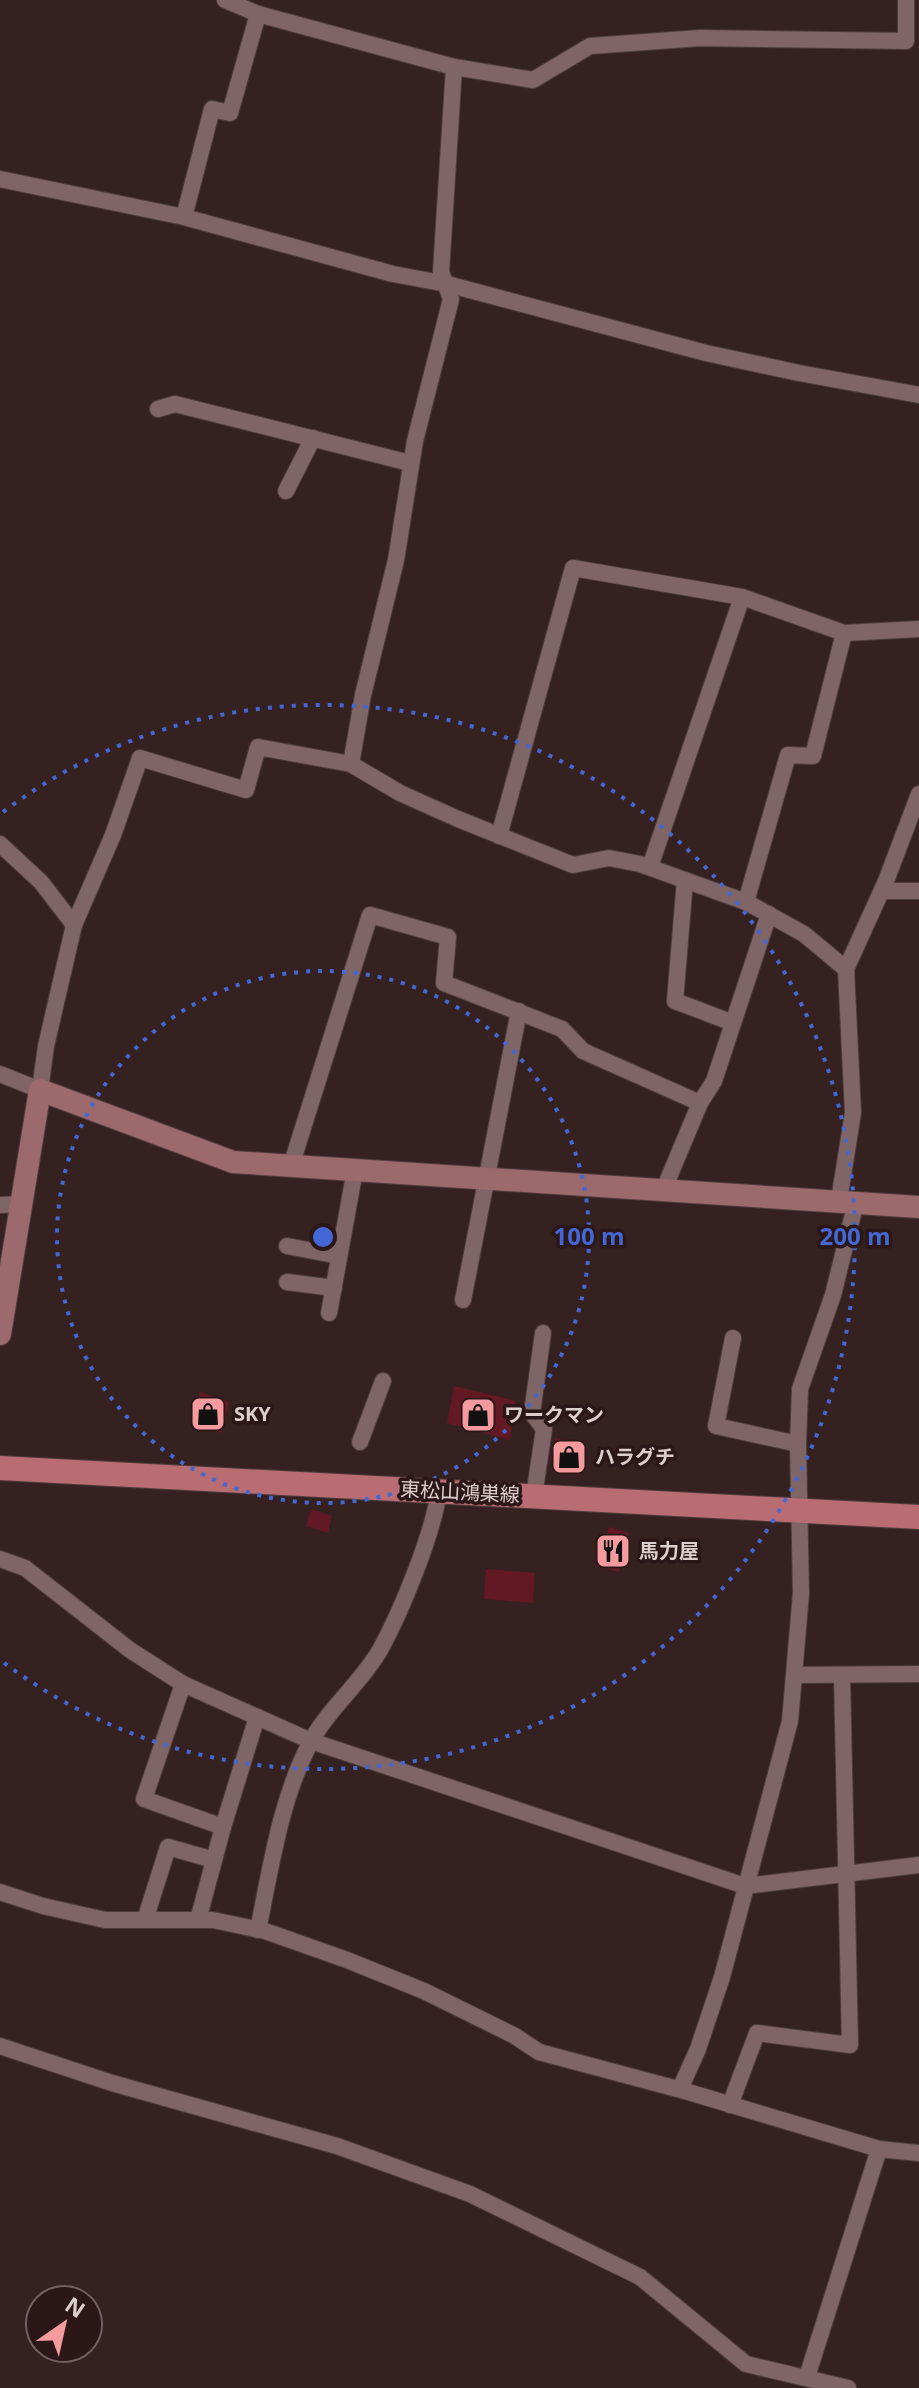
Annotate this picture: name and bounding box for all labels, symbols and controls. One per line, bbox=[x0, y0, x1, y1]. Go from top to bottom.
text: 100 m bbox=[554, 1219, 624, 1252]
text: 200 m bbox=[820, 1219, 890, 1252]
centre of rings bbox=[309, 1223, 337, 1251]
shop icon: SKY bbox=[189, 1395, 227, 1433]
shop icon: ワークマン bbox=[459, 1396, 497, 1434]
place label: SKY bbox=[234, 1400, 271, 1427]
place label: ワークマン bbox=[504, 1401, 604, 1428]
shop icon: ハラグチ bbox=[550, 1438, 588, 1476]
place label: ハラグチ bbox=[595, 1443, 675, 1470]
street label: 東松山鴻巣線 bbox=[399, 1475, 521, 1508]
restaurant icon: 馬力屋 bbox=[594, 1532, 632, 1570]
place label: 馬力屋 bbox=[639, 1537, 699, 1564]
north arrow bbox=[24, 2284, 104, 2364]
text: N bbox=[60, 2289, 92, 2324]

